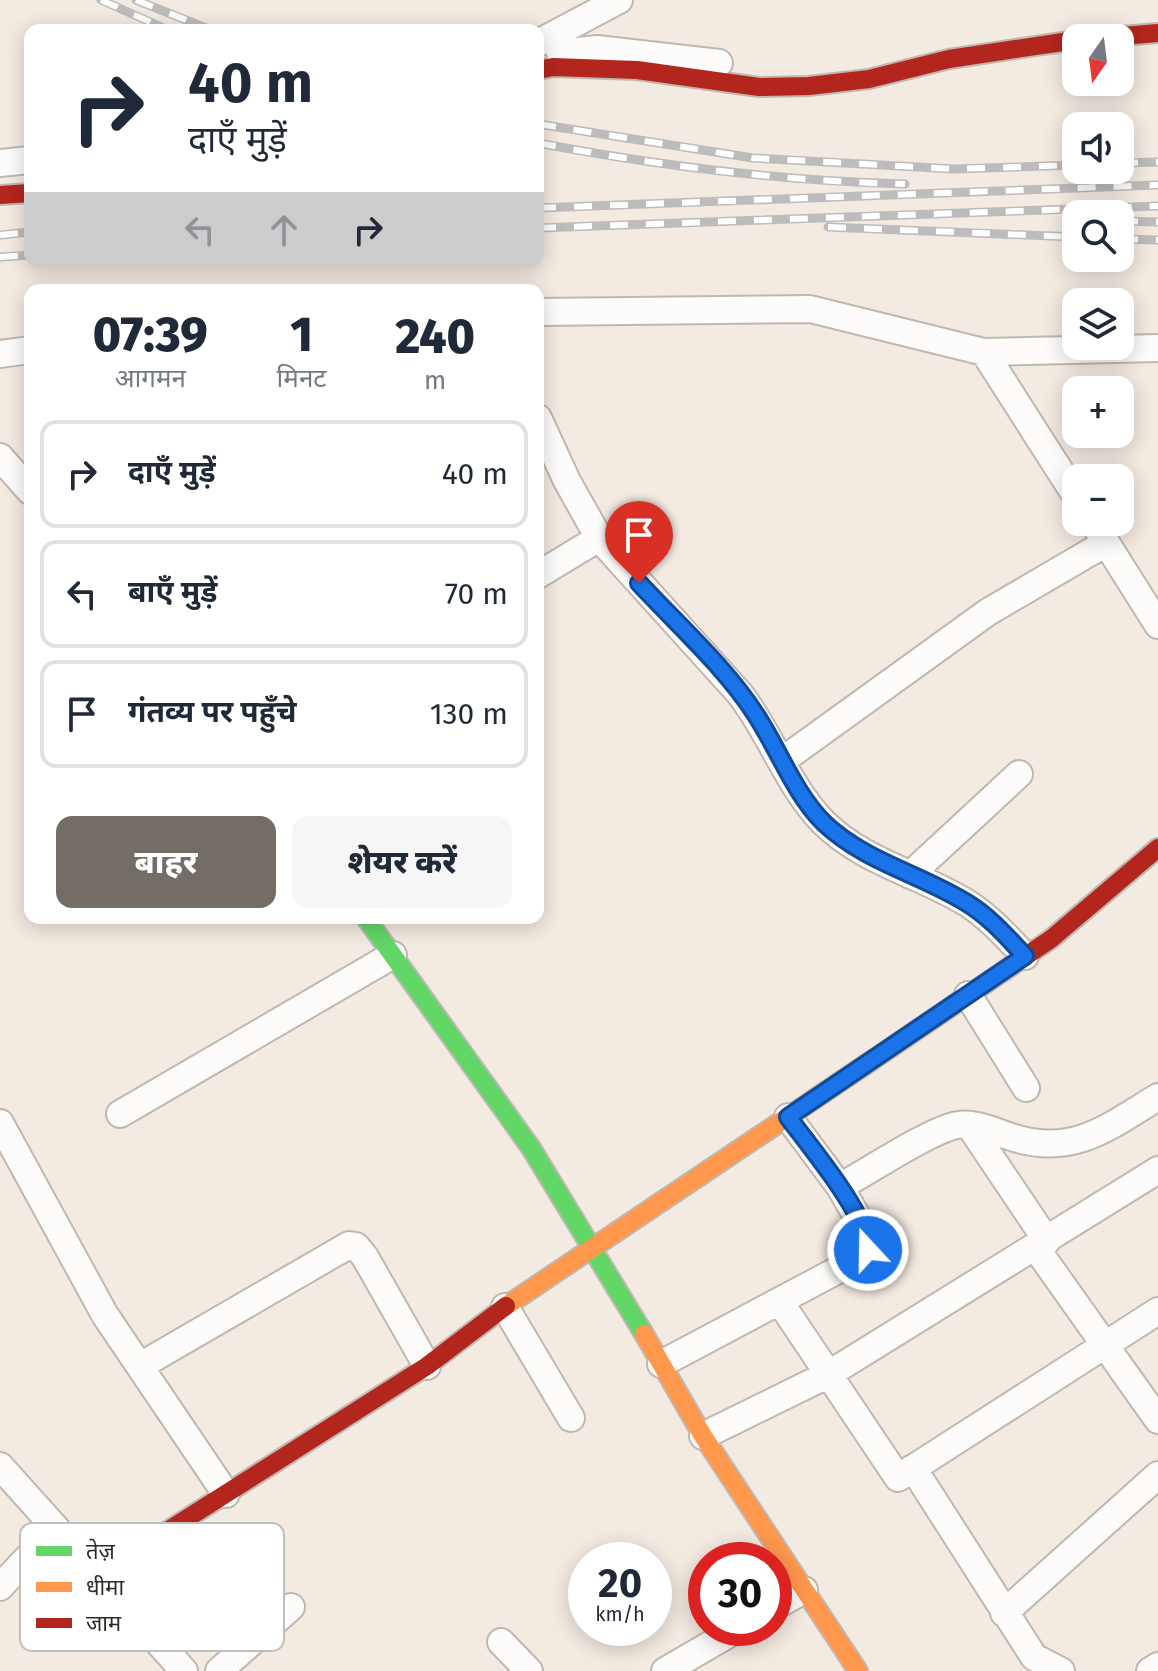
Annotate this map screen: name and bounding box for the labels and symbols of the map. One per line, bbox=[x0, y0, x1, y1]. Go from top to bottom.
north arrow bbox=[1062, 24, 1134, 96]
pin bbox=[605, 501, 673, 583]
position arrow bbox=[826, 1208, 910, 1292]
legend bbox=[20, 1523, 284, 1651]
text: तेज़ bbox=[86, 1538, 116, 1565]
speed limit sign: 30 bbox=[688, 1542, 792, 1646]
text: धीमा bbox=[86, 1574, 124, 1601]
text: जाम bbox=[86, 1610, 122, 1637]

